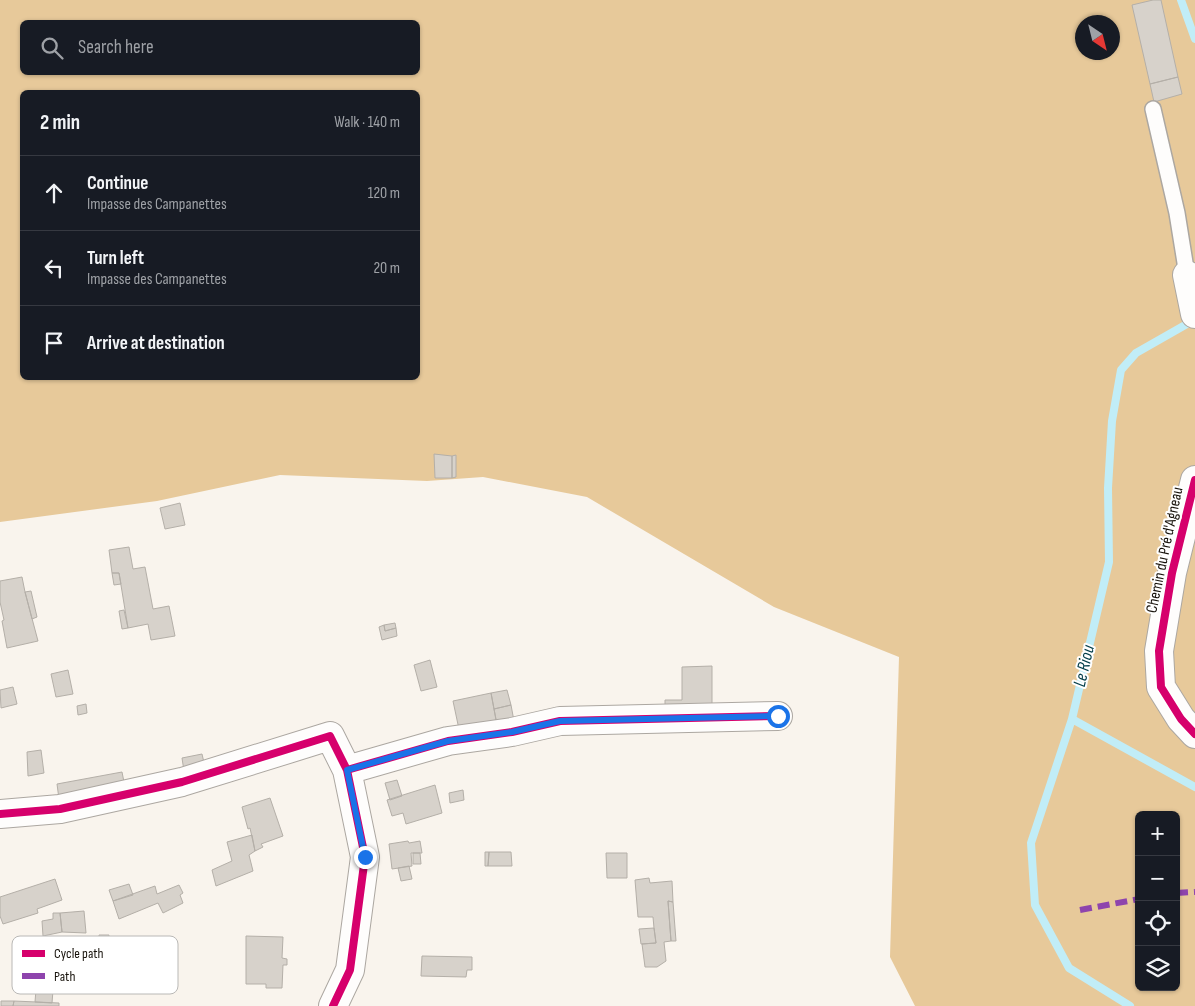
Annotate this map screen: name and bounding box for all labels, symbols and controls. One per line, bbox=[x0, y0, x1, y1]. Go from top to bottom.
north arrow bbox=[1075, 15, 1120, 60]
search box bbox=[20, 20, 420, 75]
icon: search bbox=[38, 34, 66, 62]
text: Search here bbox=[78, 36, 154, 59]
text: 2 min bbox=[40, 110, 80, 135]
text: Walk · 140 m bbox=[334, 113, 400, 132]
text: Continue bbox=[87, 172, 148, 195]
icon: ahead bbox=[40, 179, 68, 207]
text: 120 m bbox=[368, 184, 400, 203]
text: Impasse des Campanettes bbox=[87, 195, 227, 214]
text: Turn left bbox=[87, 247, 144, 270]
icon: left bbox=[40, 254, 68, 282]
text: 20 m bbox=[373, 259, 400, 278]
text: Impasse des Campanettes bbox=[87, 270, 227, 289]
icon: arrive bbox=[40, 329, 68, 357]
text: Arrive at destination bbox=[87, 332, 225, 355]
street label: Chemin du Pré d'Agneau bbox=[1142, 485, 1188, 615]
water label: Le Riou bbox=[1069, 642, 1099, 689]
route start bbox=[767, 705, 790, 728]
map controls bbox=[1135, 811, 1180, 991]
button: + bbox=[1135, 811, 1180, 856]
route end bbox=[354, 846, 377, 869]
button: − bbox=[1135, 856, 1180, 901]
button: locate bbox=[1135, 901, 1180, 946]
legend bbox=[12, 936, 178, 994]
text: Cycle path bbox=[54, 945, 104, 962]
button: layers bbox=[1135, 946, 1180, 991]
text: Path bbox=[54, 968, 75, 985]

